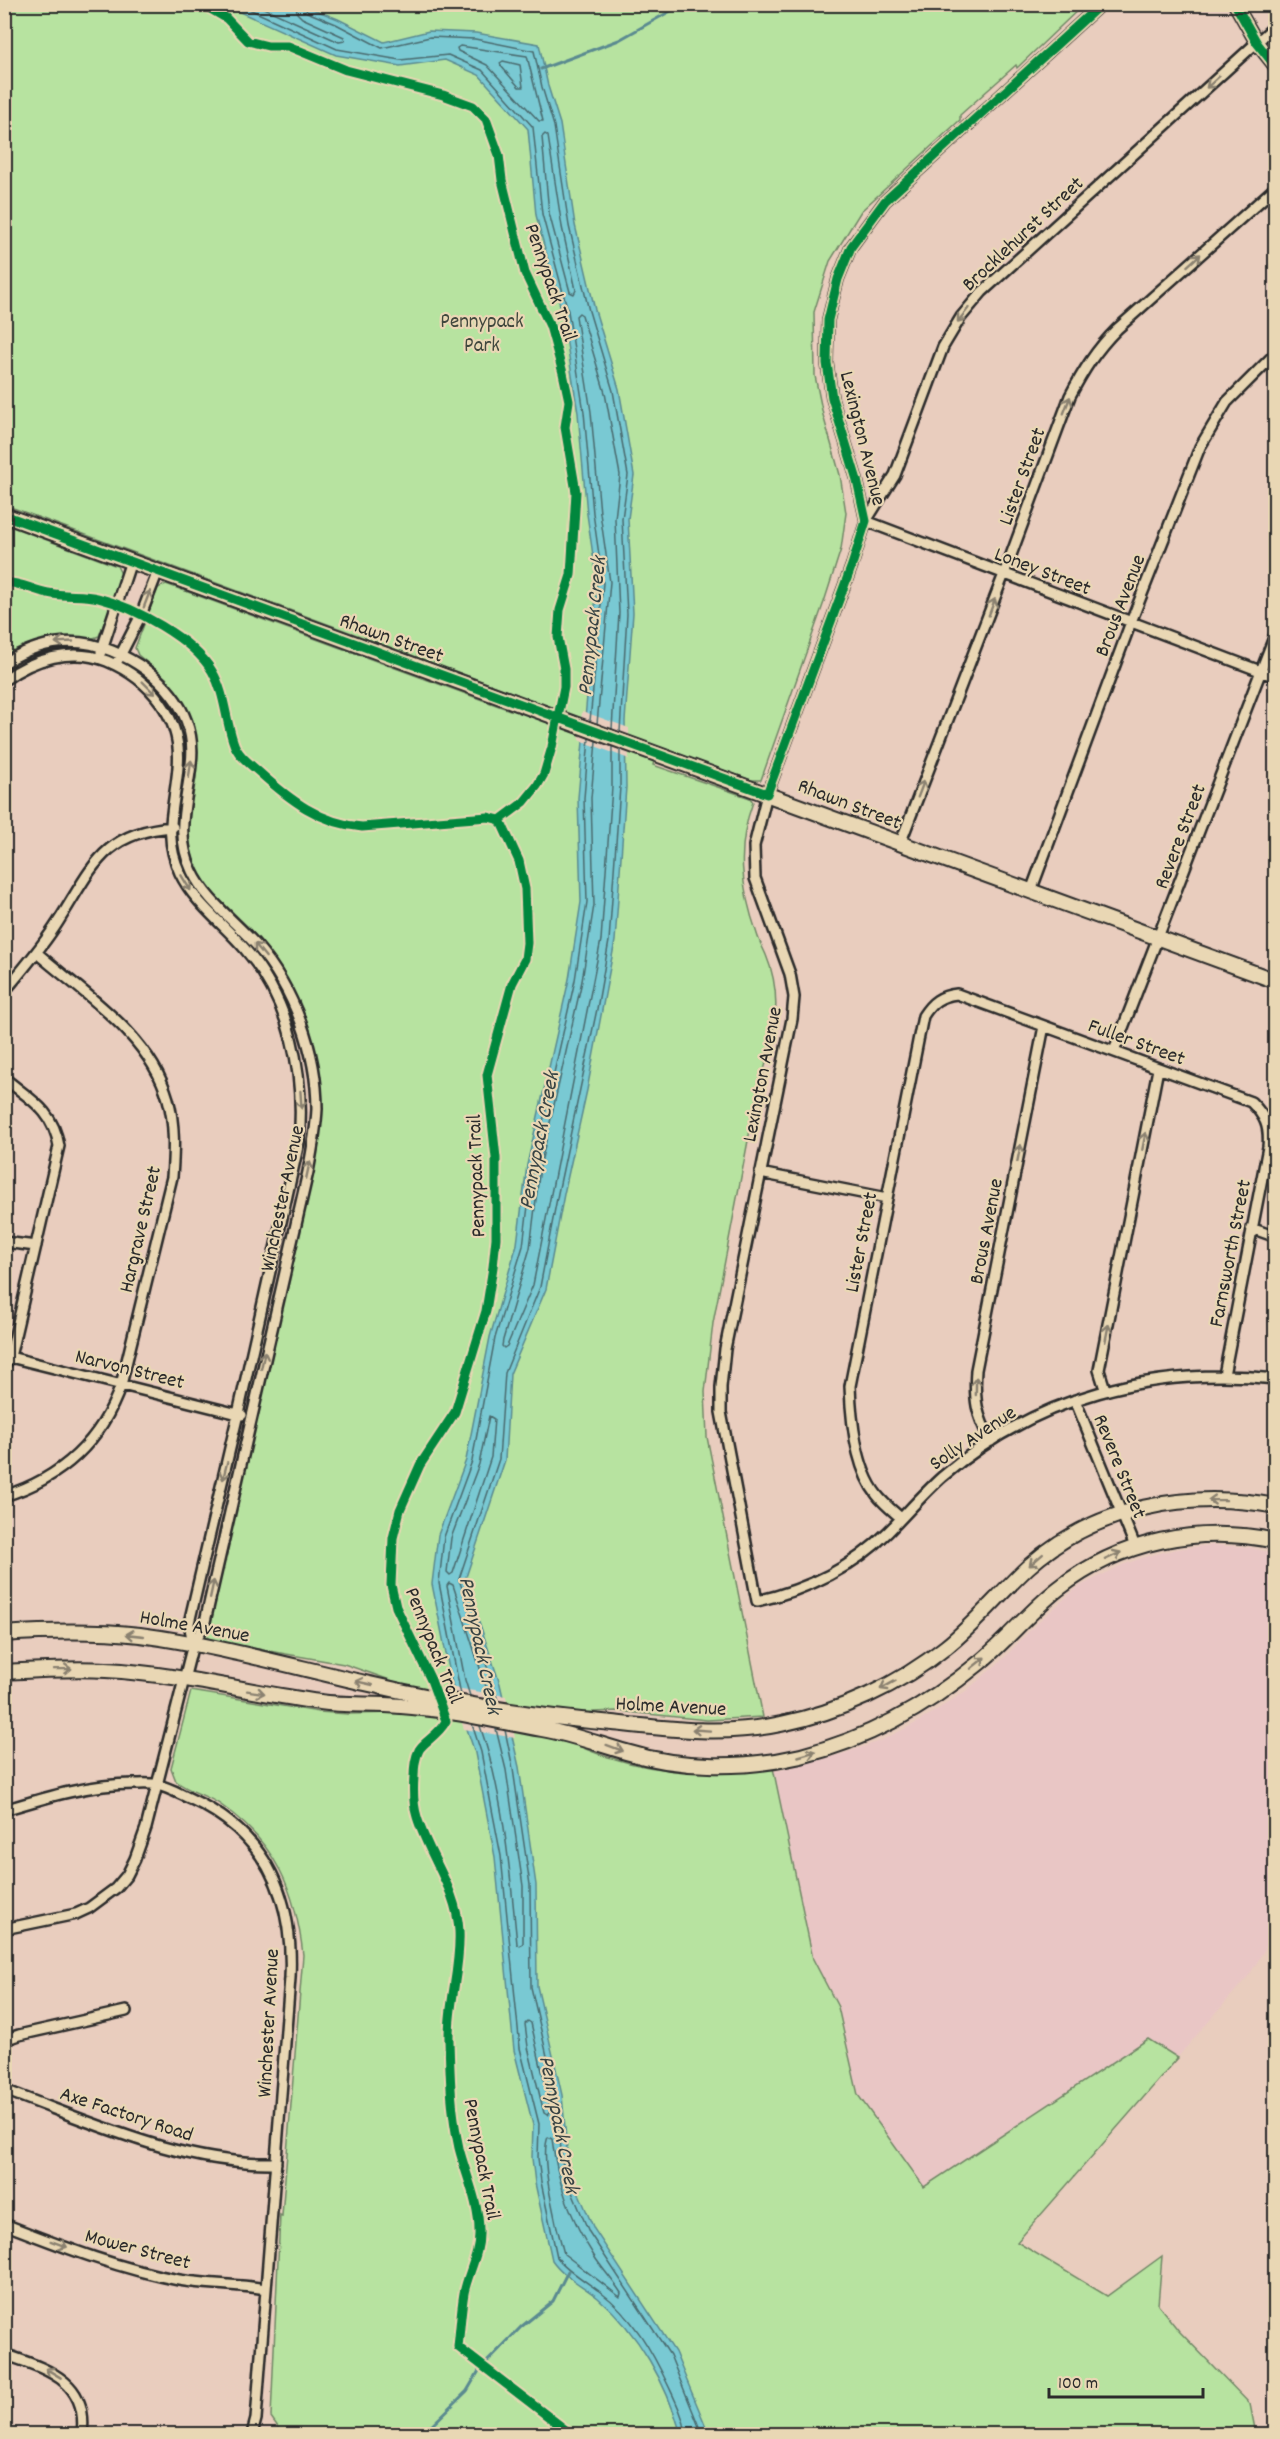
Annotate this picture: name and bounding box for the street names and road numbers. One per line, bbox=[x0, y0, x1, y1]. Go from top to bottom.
street label: Brocklehurst Street bbox=[956, 170, 1092, 300]
street label: Pennypack Trail bbox=[515, 220, 583, 346]
street label: Lexington Avenue bbox=[830, 368, 892, 509]
street label: Lister Street bbox=[992, 424, 1055, 530]
street label: Loney Street bbox=[989, 541, 1095, 605]
street label: Brous Avenue bbox=[1089, 551, 1155, 662]
street label: Rhawn Street bbox=[335, 607, 447, 673]
street label: Rhawn Street bbox=[793, 772, 905, 839]
street label: Revere Street bbox=[1148, 780, 1216, 894]
street label: Lexington Avenue bbox=[736, 1004, 792, 1145]
street label: Fuller Street bbox=[1083, 1012, 1189, 1075]
street label: Pennypack Trail bbox=[461, 1114, 495, 1238]
street label: Winchester Avenue bbox=[254, 1123, 314, 1275]
street label: Hargrave Street bbox=[113, 1163, 171, 1296]
street label: Brous Avenue bbox=[963, 1176, 1013, 1287]
street label: Farnsworth Street bbox=[1203, 1177, 1261, 1330]
street label: Lister Street bbox=[838, 1189, 887, 1295]
street label: Narvon Street bbox=[71, 1343, 187, 1399]
street label: Solly Avenue bbox=[924, 1399, 1023, 1480]
street label: Revere Street bbox=[1084, 1410, 1153, 1524]
street label: Pennypack Trail bbox=[395, 1583, 469, 1709]
street label: Holme Avenue bbox=[137, 1604, 252, 1652]
street label: Holme Avenue bbox=[615, 1690, 727, 1726]
street label: Winchester Avenue bbox=[251, 1948, 289, 2098]
street label: Axe Factory Road bbox=[56, 2080, 197, 2152]
street label: Pennypack Trail bbox=[454, 2096, 507, 2223]
street label: Mower Street bbox=[81, 2222, 194, 2279]

